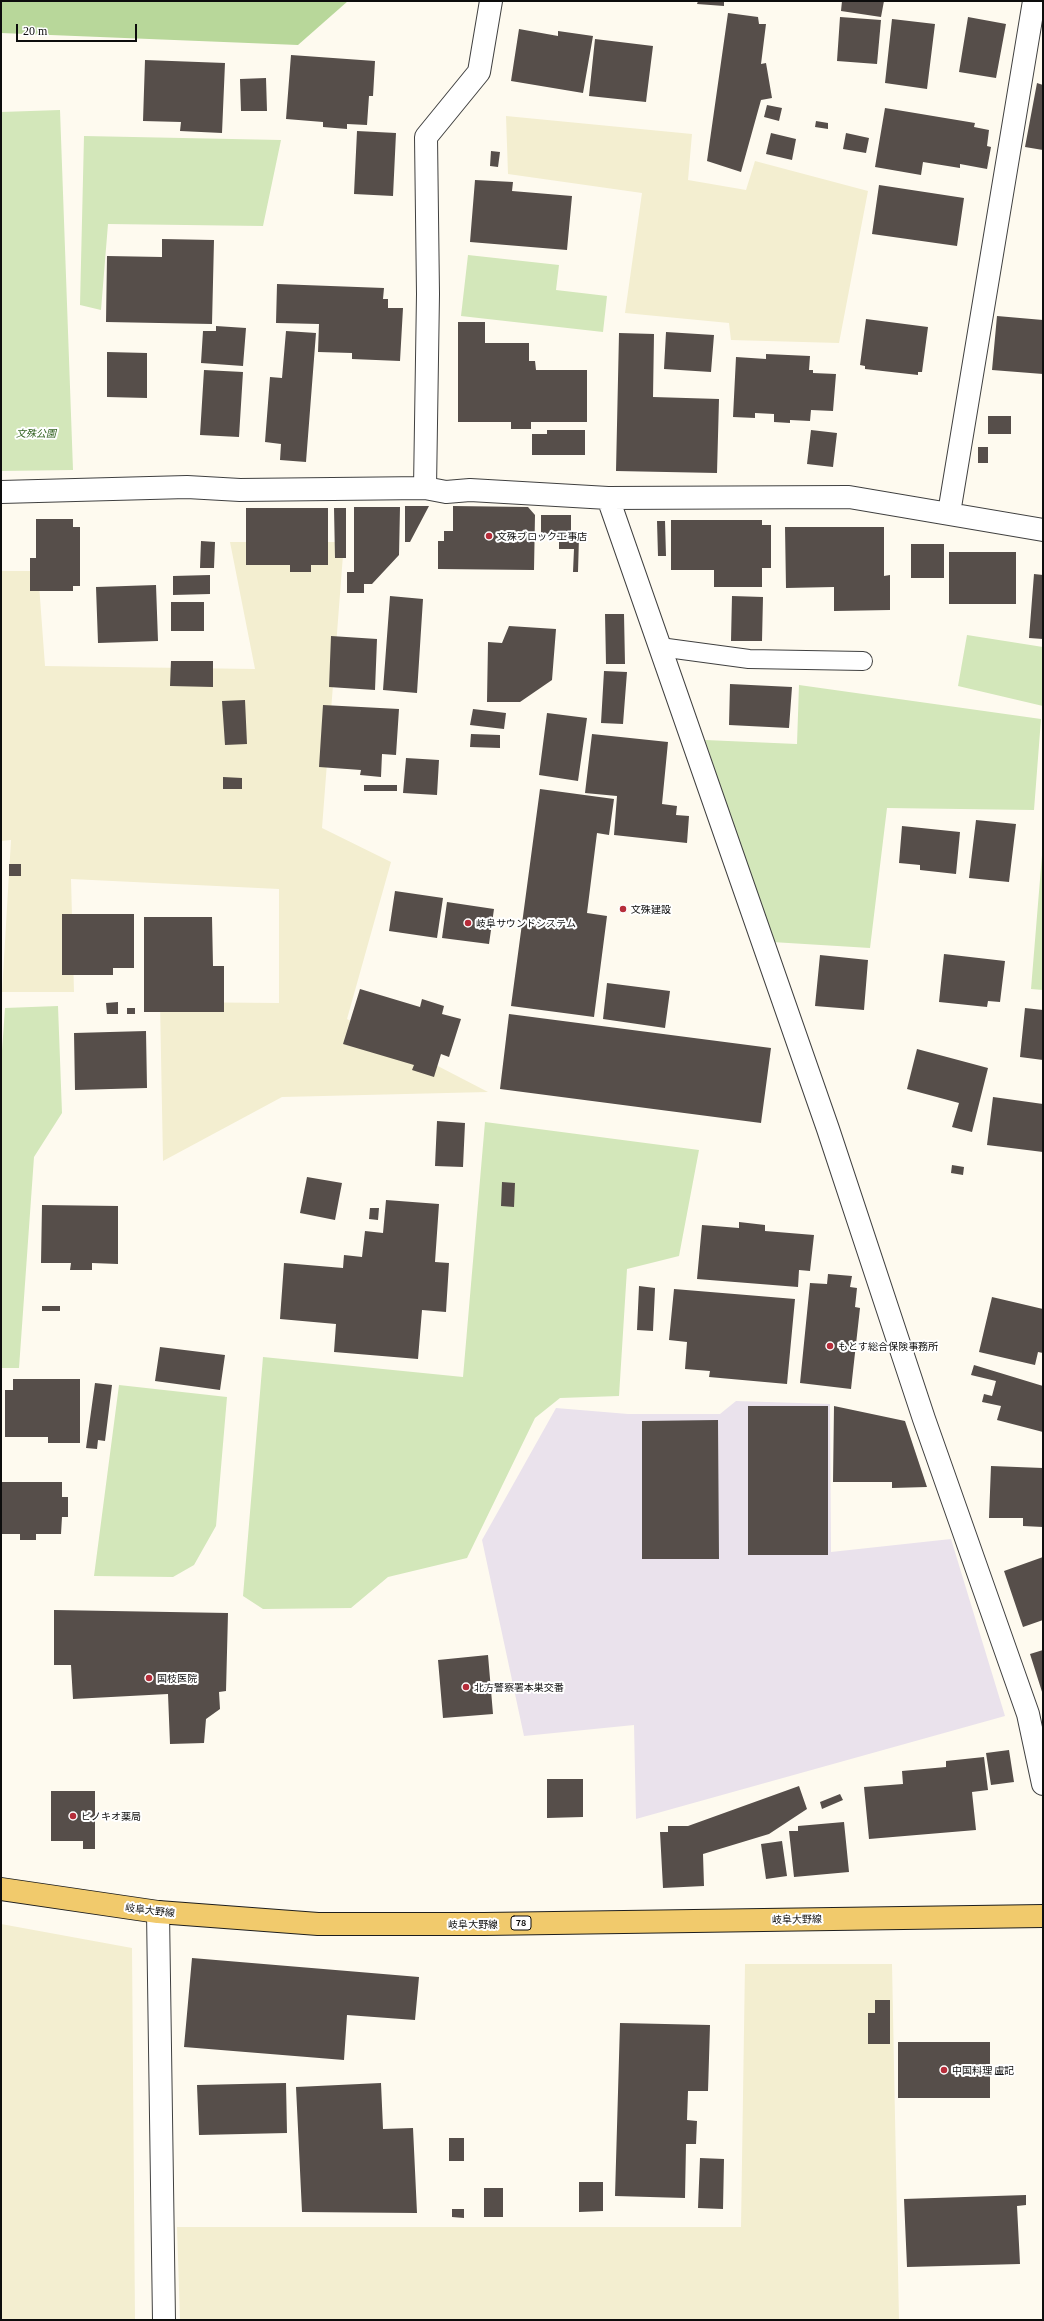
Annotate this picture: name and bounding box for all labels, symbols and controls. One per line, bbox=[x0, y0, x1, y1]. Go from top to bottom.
scale bar bbox=[18, 16, 139, 42]
text: 20 m bbox=[23, 24, 47, 38]
park label: 文殊公園 bbox=[16, 427, 56, 439]
place label: 文殊ブロック工事店 bbox=[497, 530, 587, 542]
marker: 文殊ブロック工事店 bbox=[484, 531, 494, 541]
place label: 文殊建設 bbox=[631, 903, 671, 915]
marker: 文殊建設 bbox=[618, 904, 628, 914]
place label: 岐阜サウンドシステム bbox=[476, 917, 576, 929]
marker: 岐阜サウンドシステム bbox=[463, 918, 473, 928]
place label: もとす総合保険事務所 bbox=[838, 1340, 938, 1352]
marker: もとす総合保険事務所 bbox=[825, 1341, 835, 1351]
place label: 国枝医院 bbox=[157, 1672, 197, 1684]
marker: 国枝医院 bbox=[144, 1673, 154, 1683]
place label: 北方警察署本巣交番 bbox=[474, 1681, 564, 1693]
marker: 北方警察署本巣交番 bbox=[461, 1682, 471, 1692]
place label: ピノキオ薬局 bbox=[81, 1810, 141, 1822]
marker: ピノキオ薬局 bbox=[68, 1811, 78, 1821]
street label: 岐阜大野線 bbox=[124, 1901, 176, 1919]
street label: 岐阜大野線 bbox=[772, 1913, 822, 1925]
road number: 78 bbox=[511, 1916, 531, 1930]
street label: 岐阜大野線 bbox=[448, 1918, 498, 1930]
place label: 中国料理 盧記 bbox=[952, 2064, 1014, 2076]
marker: 中国料理 盧記 bbox=[939, 2065, 949, 2075]

